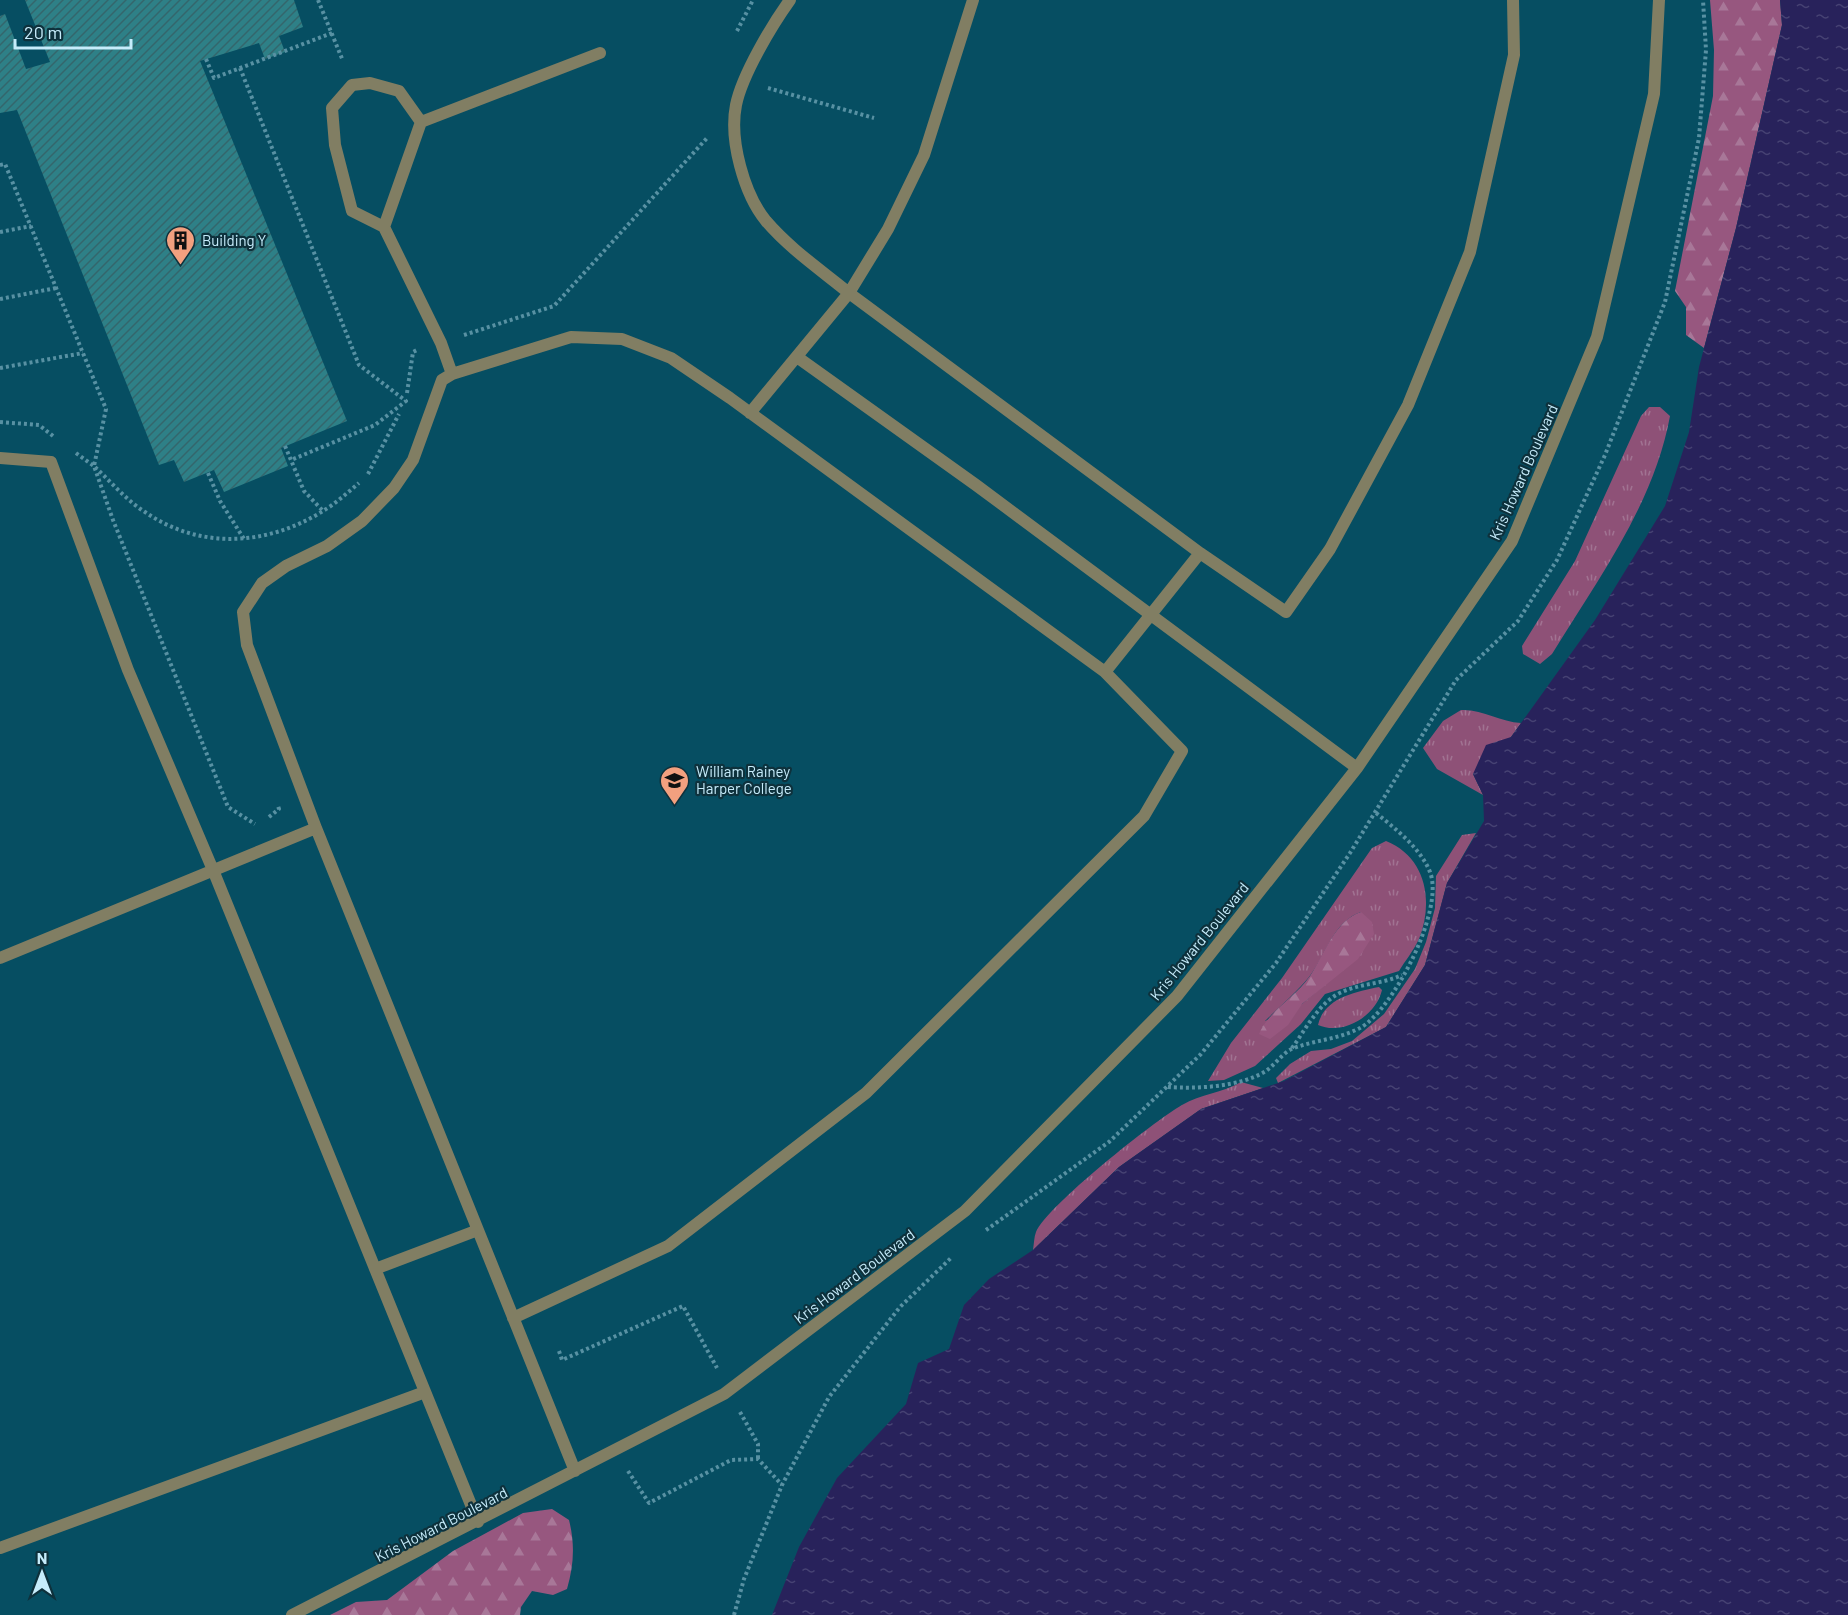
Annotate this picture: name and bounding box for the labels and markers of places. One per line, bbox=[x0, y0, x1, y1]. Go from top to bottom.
building icon: Building Y bbox=[165, 224, 197, 266]
place label: Building Y bbox=[202, 231, 266, 249]
place label: William Rainey Harper College bbox=[696, 762, 792, 797]
school or university icon: William Rainey Harper College bbox=[659, 764, 691, 806]

